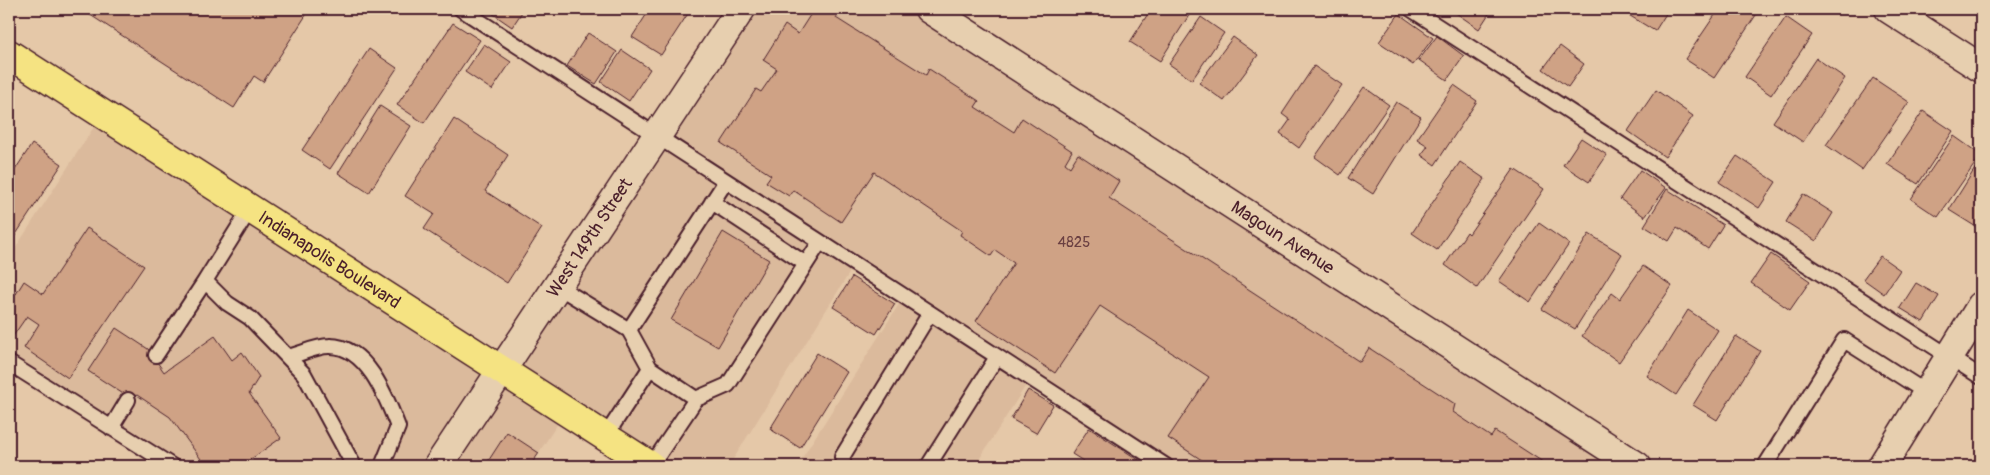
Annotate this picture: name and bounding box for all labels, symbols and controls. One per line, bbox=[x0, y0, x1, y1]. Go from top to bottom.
street label: West 149th Street bbox=[541, 173, 638, 302]
street label: Magoun Avenue bbox=[1227, 195, 1339, 279]
street label: Indianapolis Boulevard bbox=[254, 206, 405, 314]
house number: 4825 bbox=[1058, 233, 1090, 252]

